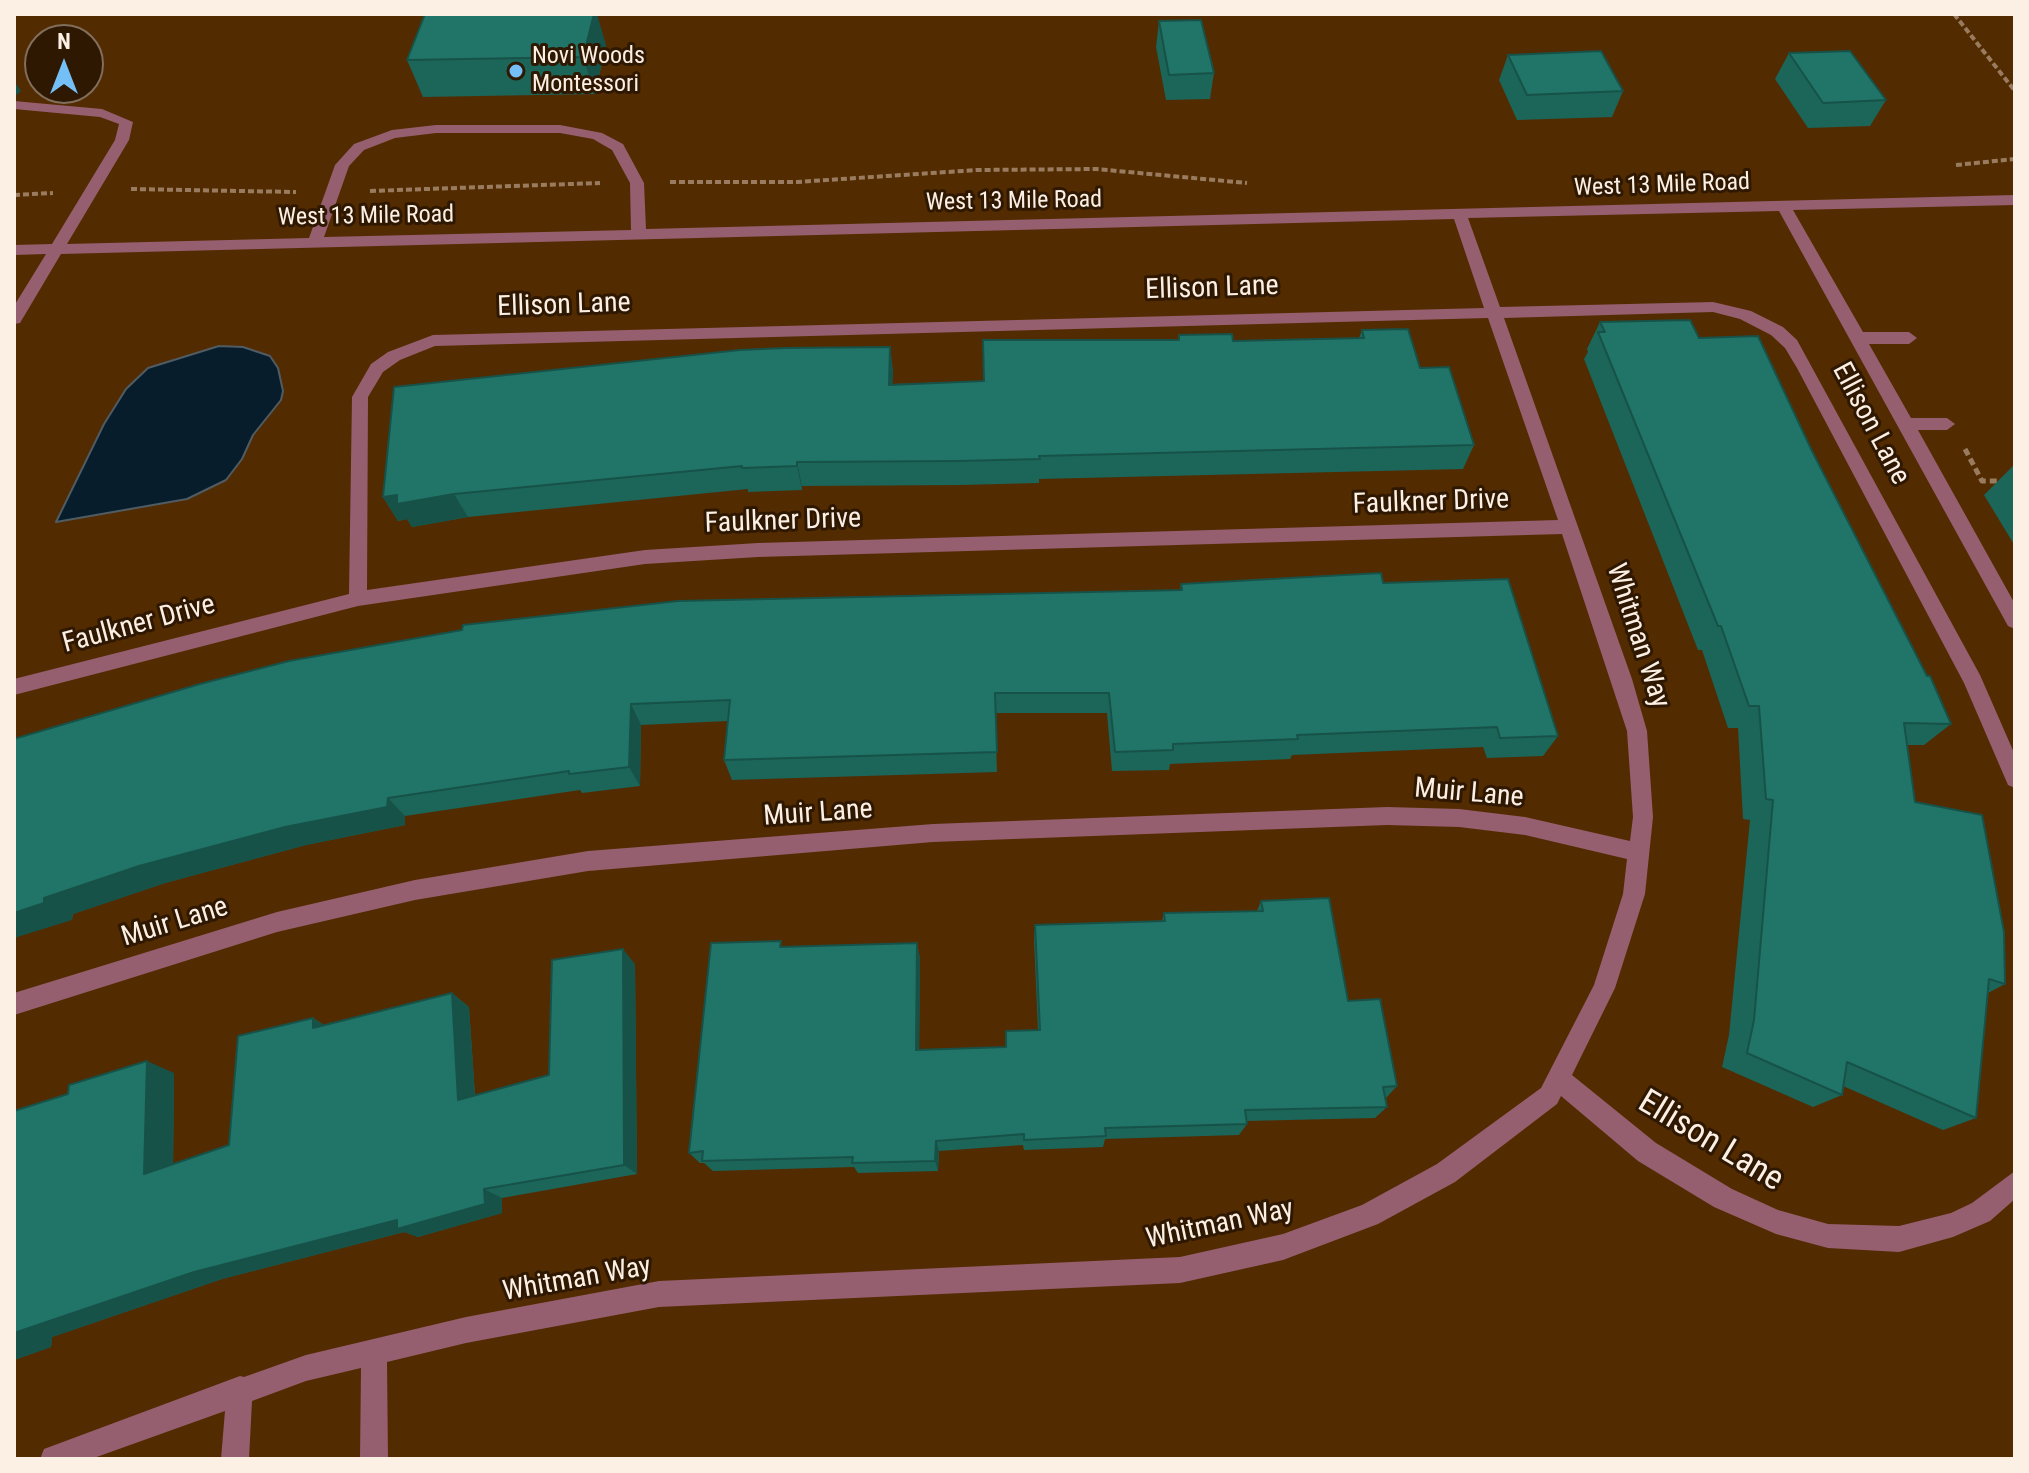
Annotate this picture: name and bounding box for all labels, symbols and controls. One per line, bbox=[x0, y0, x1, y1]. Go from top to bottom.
north arrow bbox=[24, 24, 104, 104]
text: N bbox=[57, 29, 71, 54]
place label: Novi Woods Montessori bbox=[532, 43, 645, 99]
marker: Novi Woods Montessori bbox=[507, 62, 525, 80]
street label: West 13 Mile Road bbox=[1574, 169, 1750, 203]
street label: West 13 Mile Road bbox=[926, 186, 1102, 218]
street label: West 13 Mile Road bbox=[278, 201, 454, 233]
street label: Ellison Lane bbox=[1145, 270, 1279, 308]
street label: Ellison Lane bbox=[497, 287, 631, 325]
street label: Ellison Lane bbox=[1824, 357, 1916, 491]
street label: Faulkner Drive bbox=[1352, 483, 1510, 523]
street label: Faulkner Drive bbox=[704, 502, 862, 542]
street label: Whitman Way bbox=[1598, 560, 1676, 712]
street label: Faulkner Drive bbox=[59, 589, 219, 661]
street label: Muir Lane bbox=[1413, 772, 1525, 816]
street label: Muir Lane bbox=[762, 793, 874, 835]
street label: Muir Lane bbox=[118, 891, 232, 955]
street label: Ellison Lane bbox=[1630, 1083, 1790, 1201]
street label: Whitman Way bbox=[1143, 1193, 1297, 1257]
street label: Whitman Way bbox=[500, 1250, 654, 1310]

